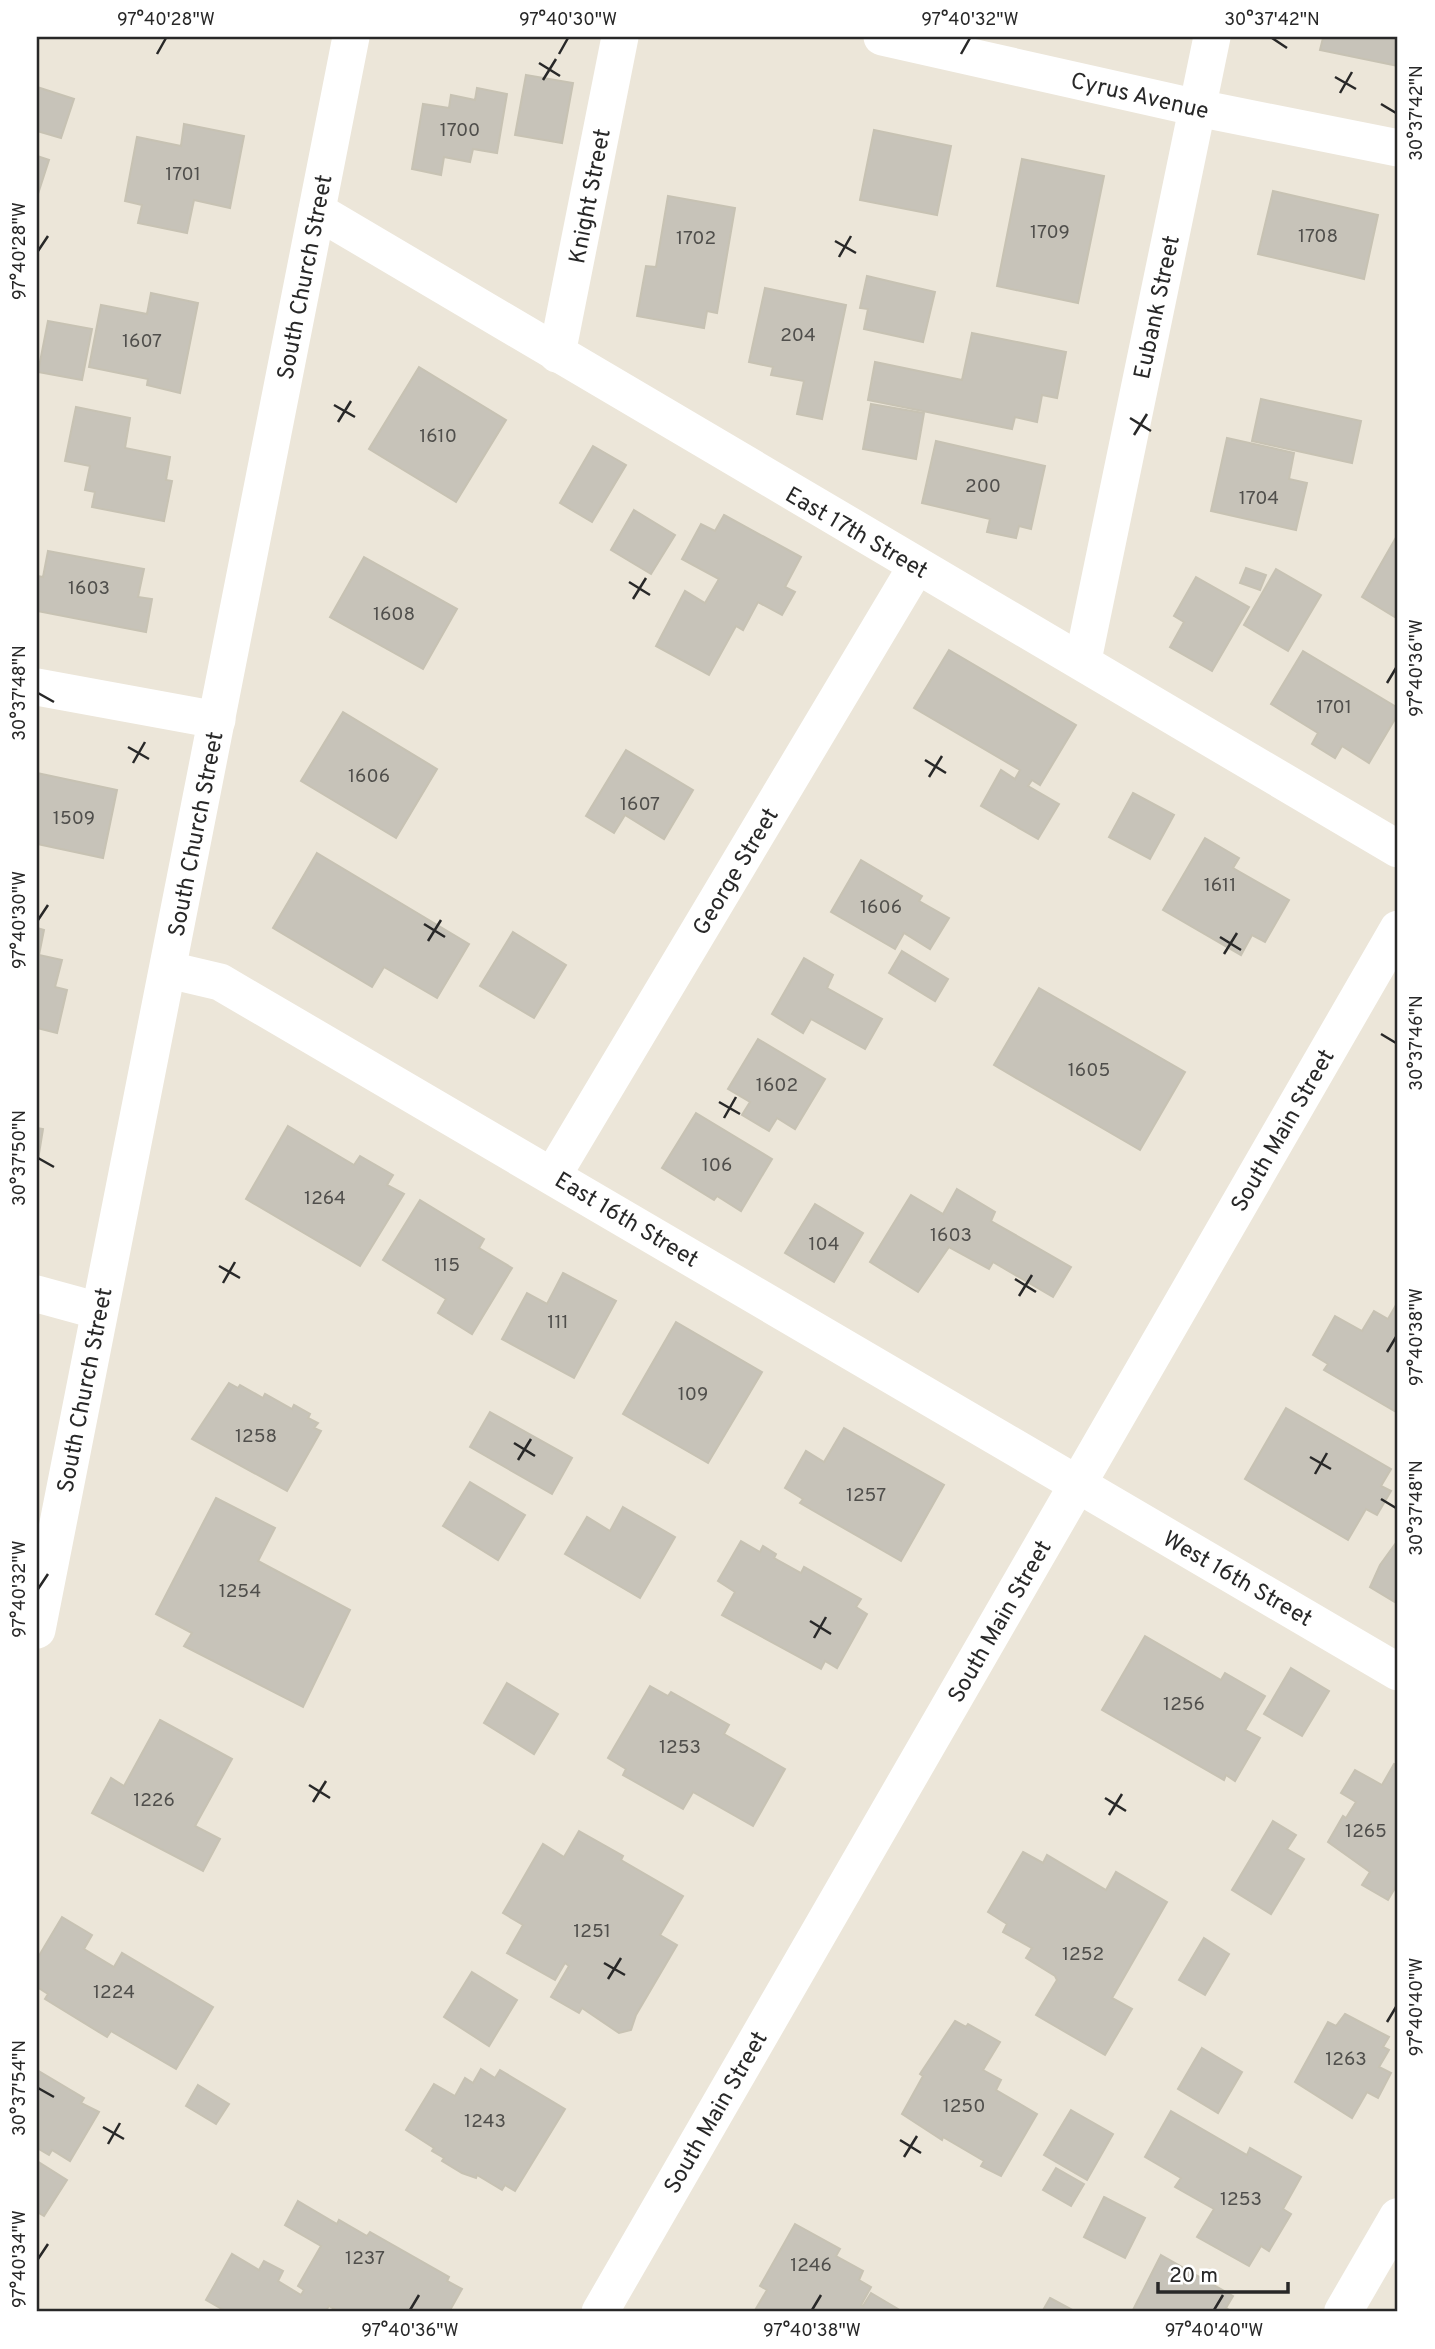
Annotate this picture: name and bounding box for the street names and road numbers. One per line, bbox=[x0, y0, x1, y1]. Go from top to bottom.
street label: Cyrus Avenue bbox=[1068, 67, 1211, 127]
street label: Knight Street bbox=[564, 126, 619, 266]
street label: South Church Street bbox=[272, 173, 341, 382]
street label: Eubank Street bbox=[1129, 233, 1188, 382]
street label: East 17th Street bbox=[779, 482, 932, 587]
street label: South Church Street bbox=[163, 730, 232, 939]
street label: George Street bbox=[688, 803, 787, 941]
street label: South Main Street bbox=[1226, 1045, 1343, 1218]
street label: East 16th Street bbox=[549, 1167, 703, 1275]
street label: South Church Street bbox=[52, 1286, 121, 1495]
street label: West 16th Street bbox=[1157, 1526, 1317, 1635]
street label: South Main Street bbox=[943, 1536, 1060, 1709]
street label: South Main Street bbox=[659, 2027, 776, 2200]

